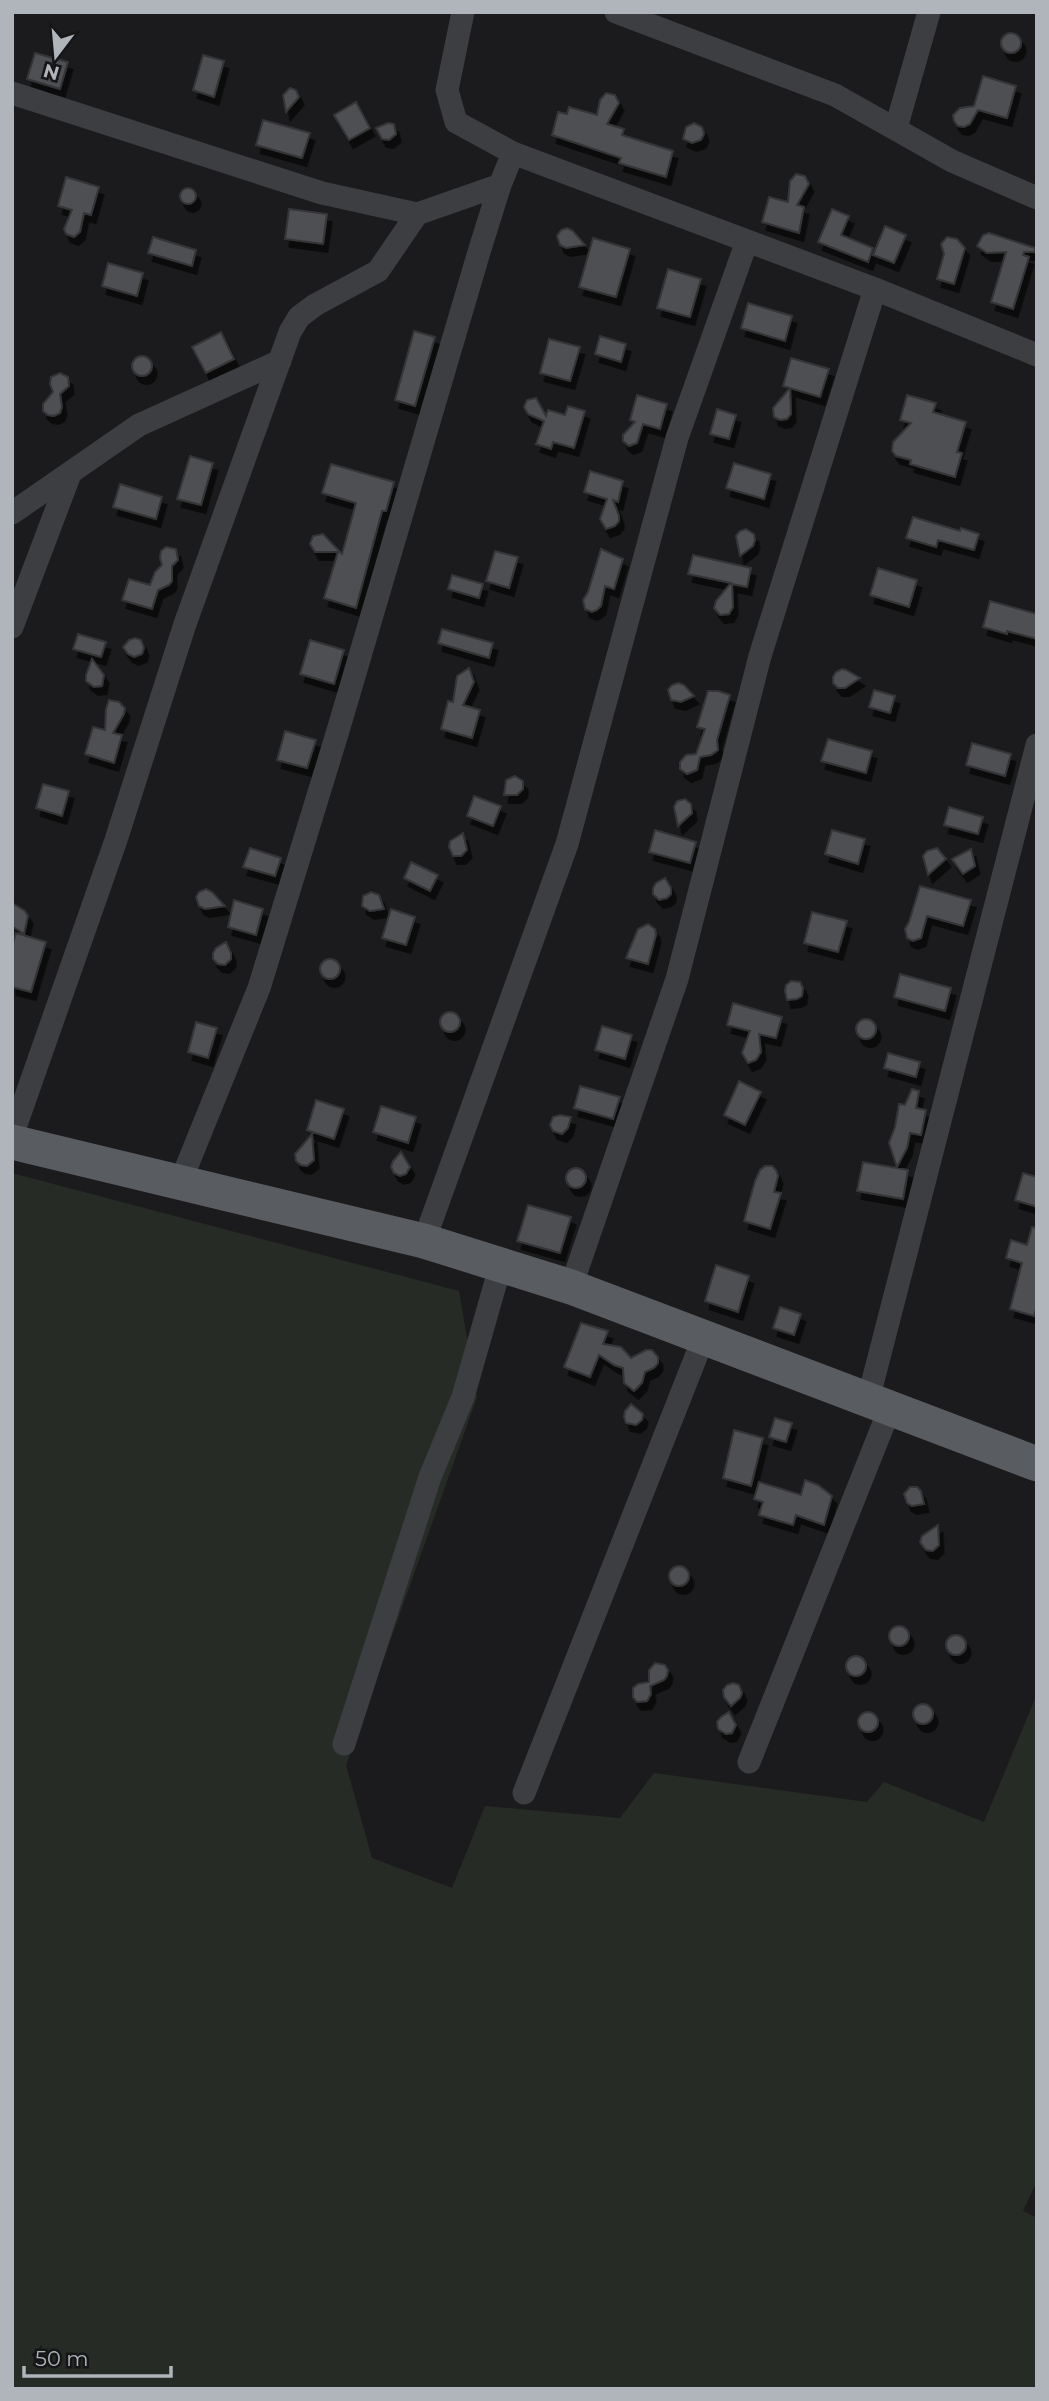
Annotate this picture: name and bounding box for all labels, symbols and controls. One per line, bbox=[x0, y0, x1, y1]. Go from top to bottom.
north arrow bbox=[21, 21, 91, 91]
text: N bbox=[41, 59, 62, 85]
scale bar bbox=[24, 2334, 172, 2378]
text: 50 m bbox=[35, 2346, 89, 2371]

